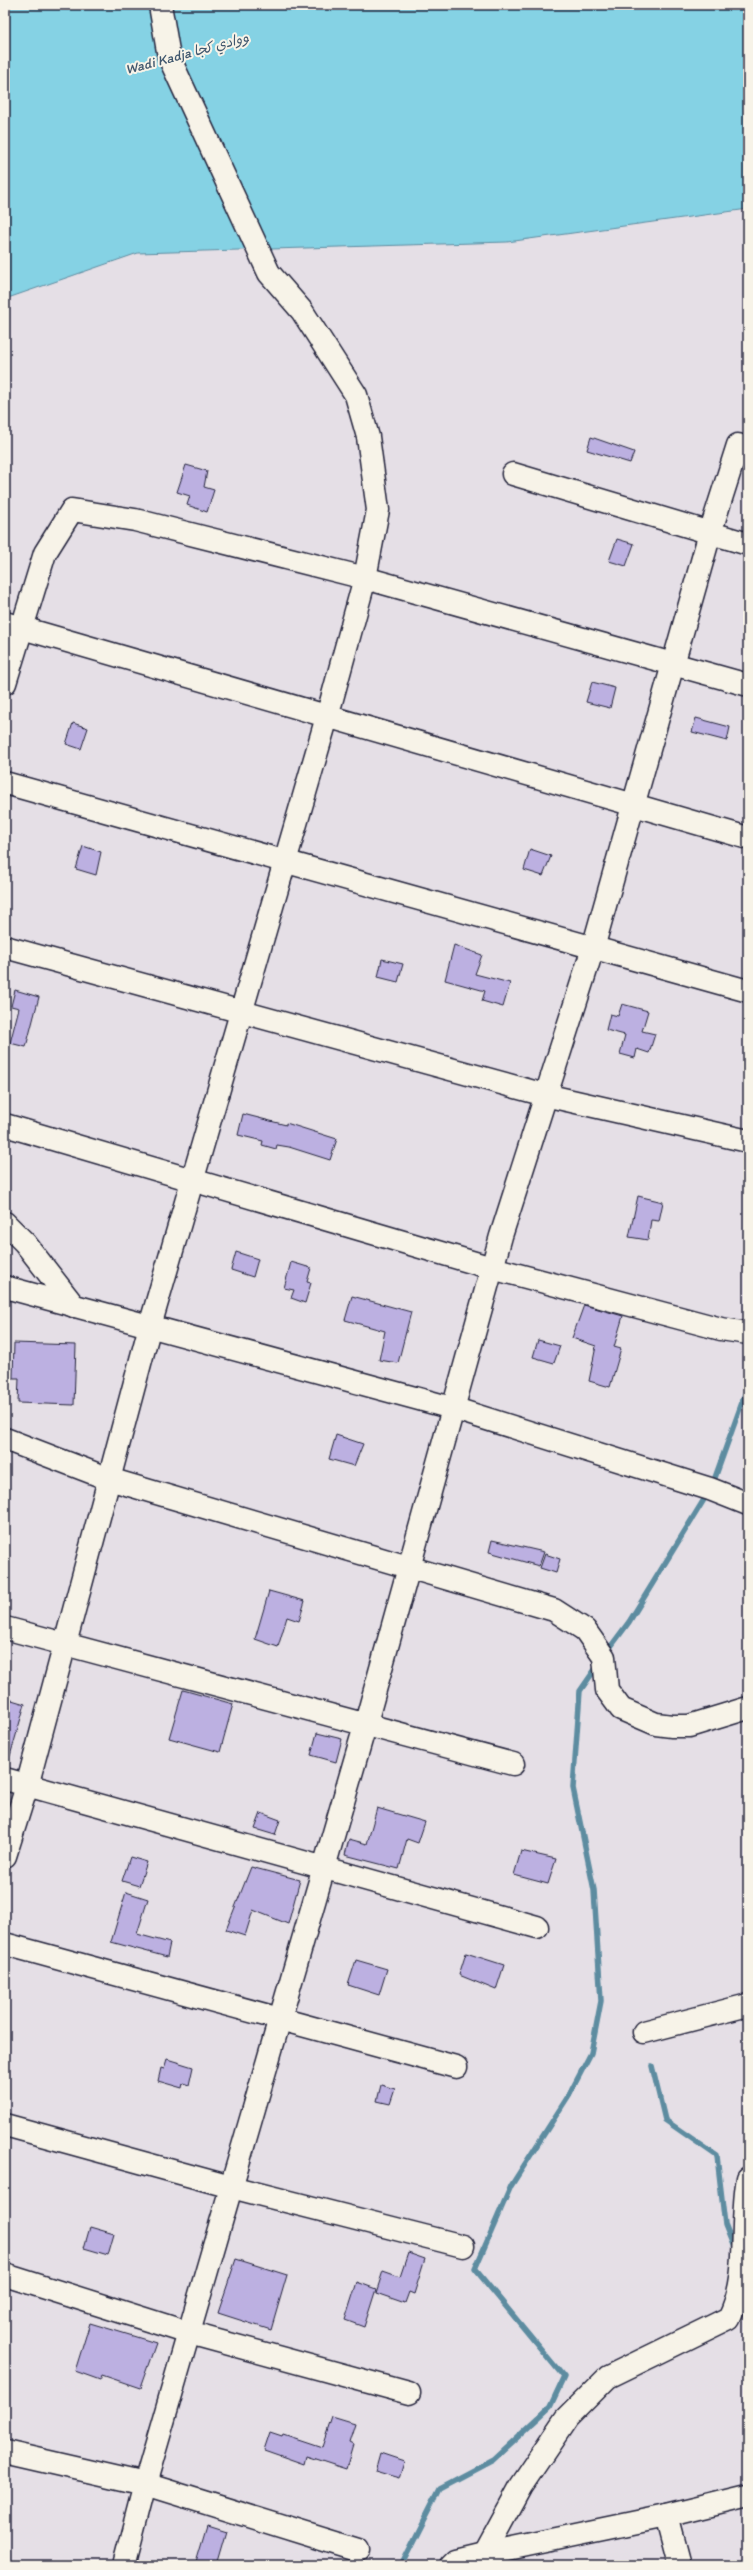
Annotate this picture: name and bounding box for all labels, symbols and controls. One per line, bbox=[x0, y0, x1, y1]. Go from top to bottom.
water label: Wadi Kadja ووادي كجا bbox=[123, 29, 251, 80]

